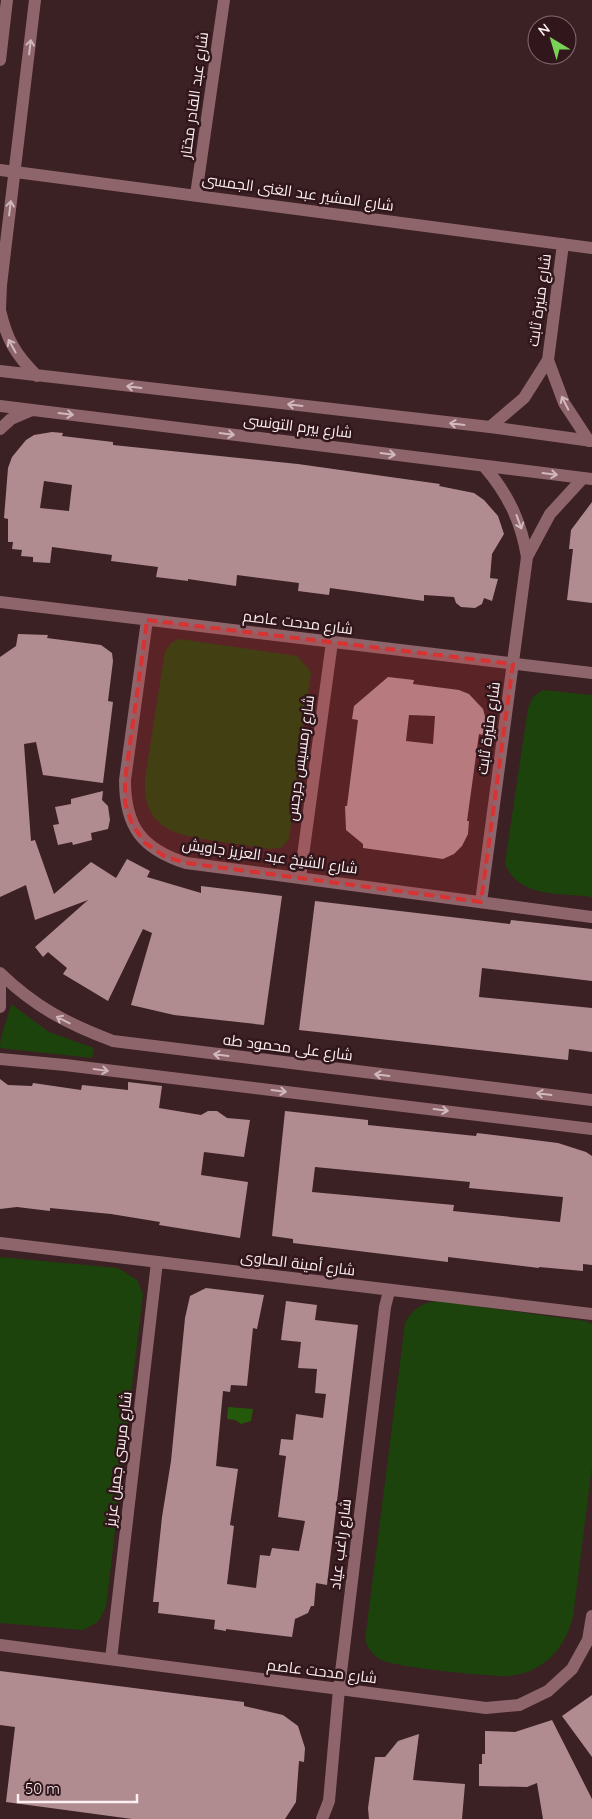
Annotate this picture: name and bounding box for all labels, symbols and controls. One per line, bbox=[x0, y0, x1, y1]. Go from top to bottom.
north arrow bbox=[527, 15, 577, 65]
text: N bbox=[534, 19, 554, 40]
street label: شارع عبد القادر مختار bbox=[176, 31, 214, 161]
one-way arrow bbox=[25, 39, 35, 55]
street label: شارع المشير عبد الغنى الجمسى bbox=[201, 169, 395, 217]
one-way arrow bbox=[5, 200, 15, 216]
street label: شارع منيرة ثابت bbox=[523, 252, 557, 348]
one-way arrow bbox=[7, 340, 17, 354]
one-way arrow bbox=[126, 382, 142, 392]
one-way arrow bbox=[560, 395, 570, 410]
one-way arrow bbox=[288, 400, 304, 410]
one-way arrow bbox=[57, 409, 73, 419]
street label: شارع بيرم التونسى bbox=[242, 410, 354, 444]
one-way arrow bbox=[449, 419, 465, 429]
one-way arrow bbox=[219, 429, 235, 439]
one-way arrow bbox=[380, 449, 396, 459]
one-way arrow bbox=[541, 469, 557, 479]
one-way arrow bbox=[515, 514, 524, 529]
street label: شارع مدحت عاصم bbox=[242, 606, 354, 640]
street label: شارع منيرة ثابت bbox=[472, 680, 506, 776]
street label: شارع رمسيس جرجس bbox=[282, 694, 320, 822]
street label: شارع الشيخ عبد العزيز جاويش bbox=[181, 834, 359, 880]
one-way arrow bbox=[56, 1015, 71, 1025]
street label: شارع على محمود طه bbox=[222, 1030, 354, 1066]
one-way arrow bbox=[213, 1049, 229, 1059]
one-way arrow bbox=[92, 1065, 108, 1075]
one-way arrow bbox=[375, 1069, 391, 1079]
one-way arrow bbox=[271, 1086, 287, 1096]
one-way arrow bbox=[536, 1089, 552, 1099]
one-way arrow bbox=[432, 1105, 448, 1115]
street label: شارع أمينة الصاوى bbox=[239, 1247, 356, 1281]
street label: شارع مرسى جميل عزيز bbox=[100, 1390, 138, 1529]
street label: شارع راغب عياد bbox=[325, 1498, 357, 1591]
street label: شارع مدحت عاصم bbox=[266, 1655, 378, 1689]
scale bar bbox=[18, 1772, 136, 1804]
text: 50 m bbox=[25, 1779, 60, 1798]

